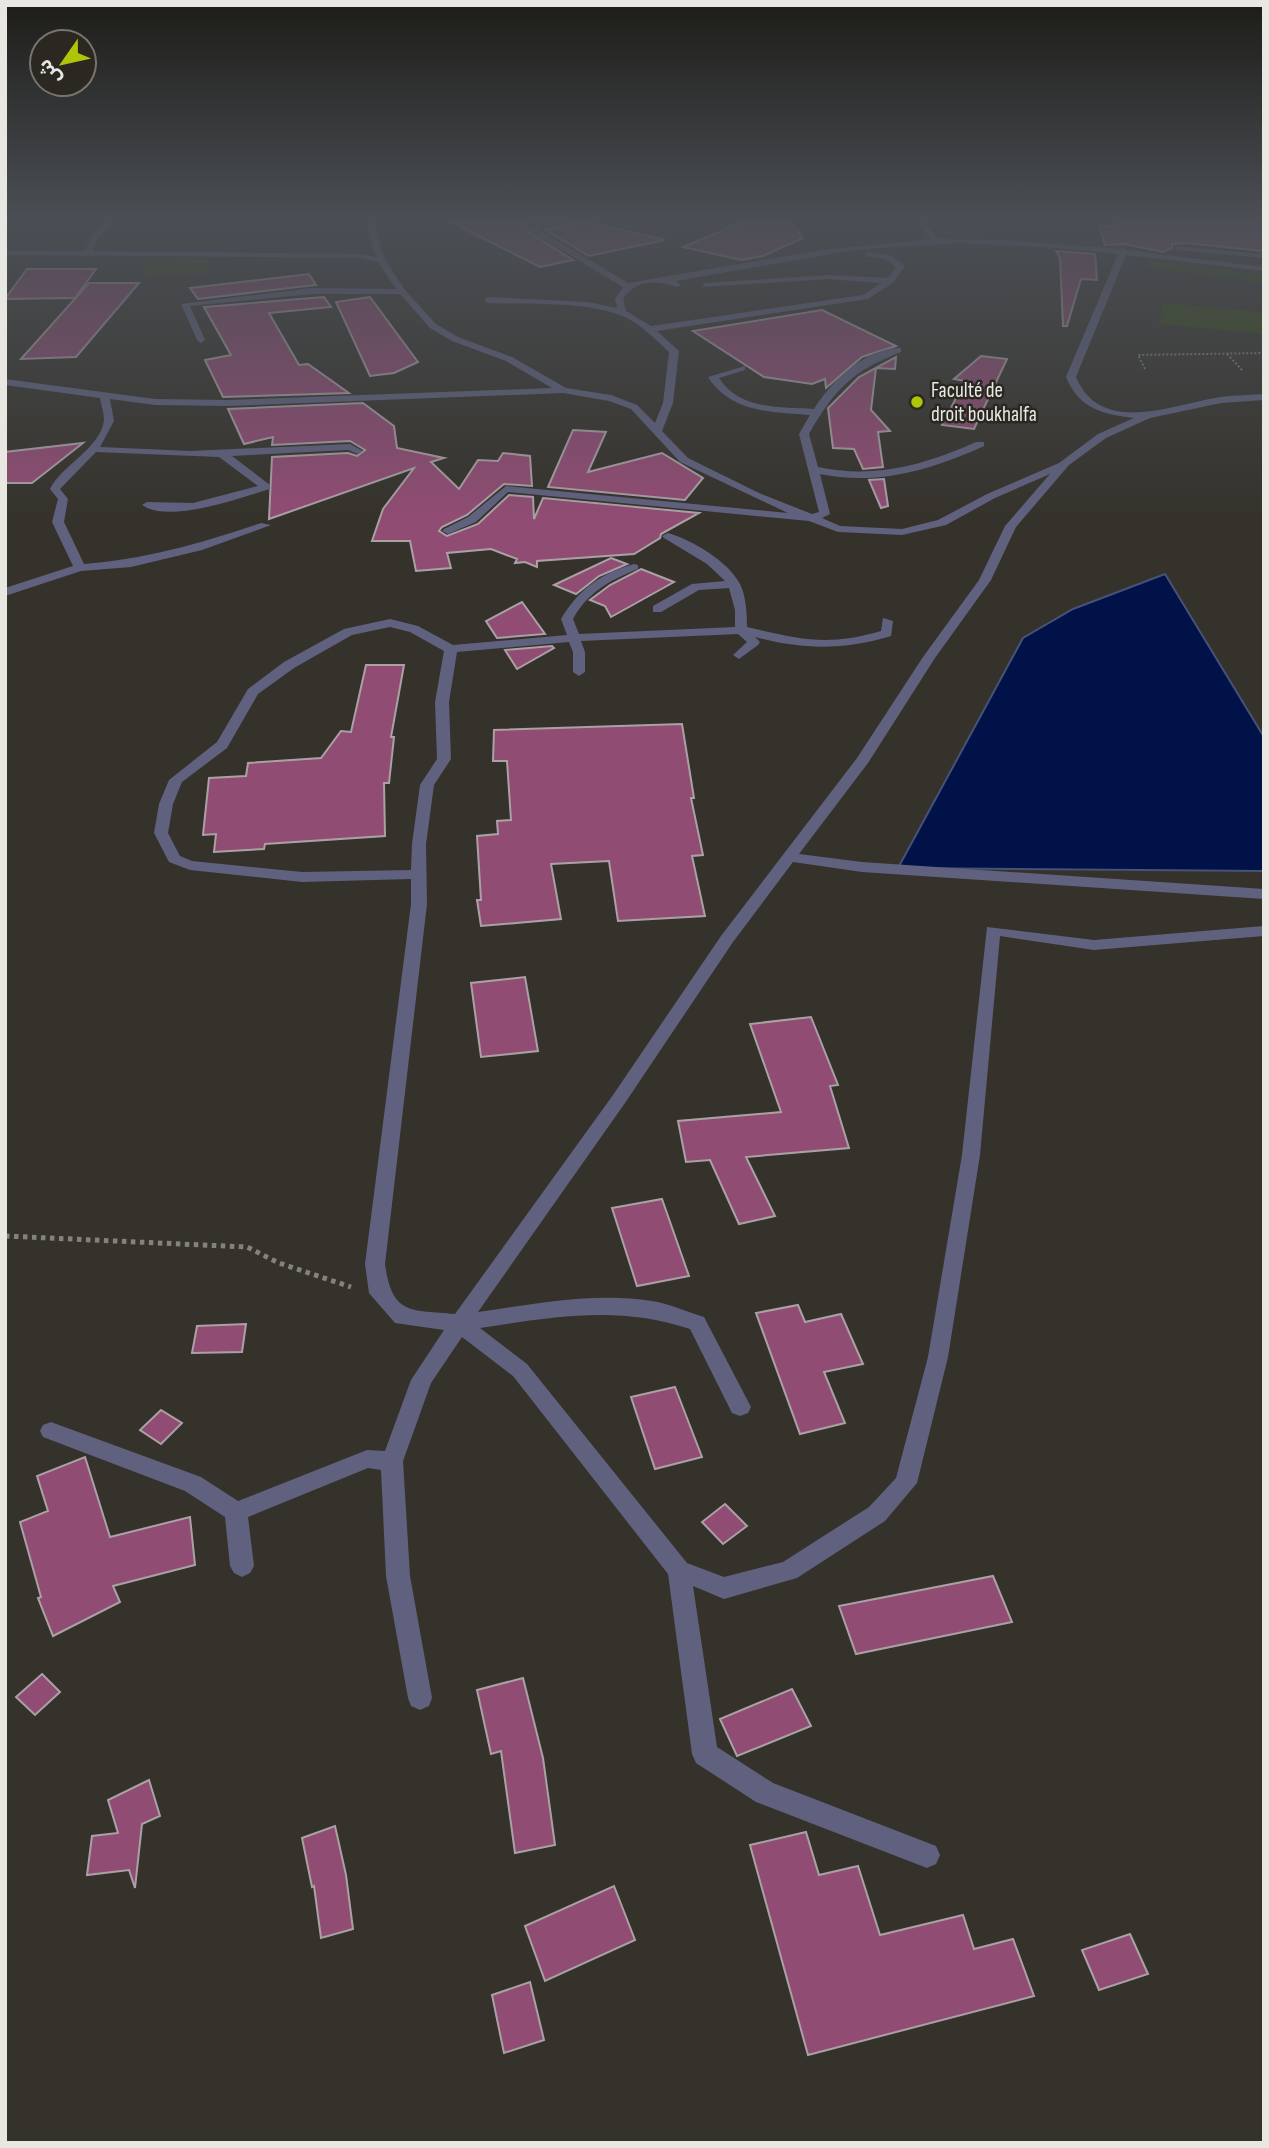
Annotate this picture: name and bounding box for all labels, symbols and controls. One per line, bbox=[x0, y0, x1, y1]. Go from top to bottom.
north arrow bbox=[28, 28, 98, 98]
text: ش bbox=[33, 54, 67, 89]
place label: Faculté de droit boukhalfa bbox=[931, 378, 1037, 427]
marker: Faculté de droit boukhalfa bbox=[909, 394, 925, 410]

